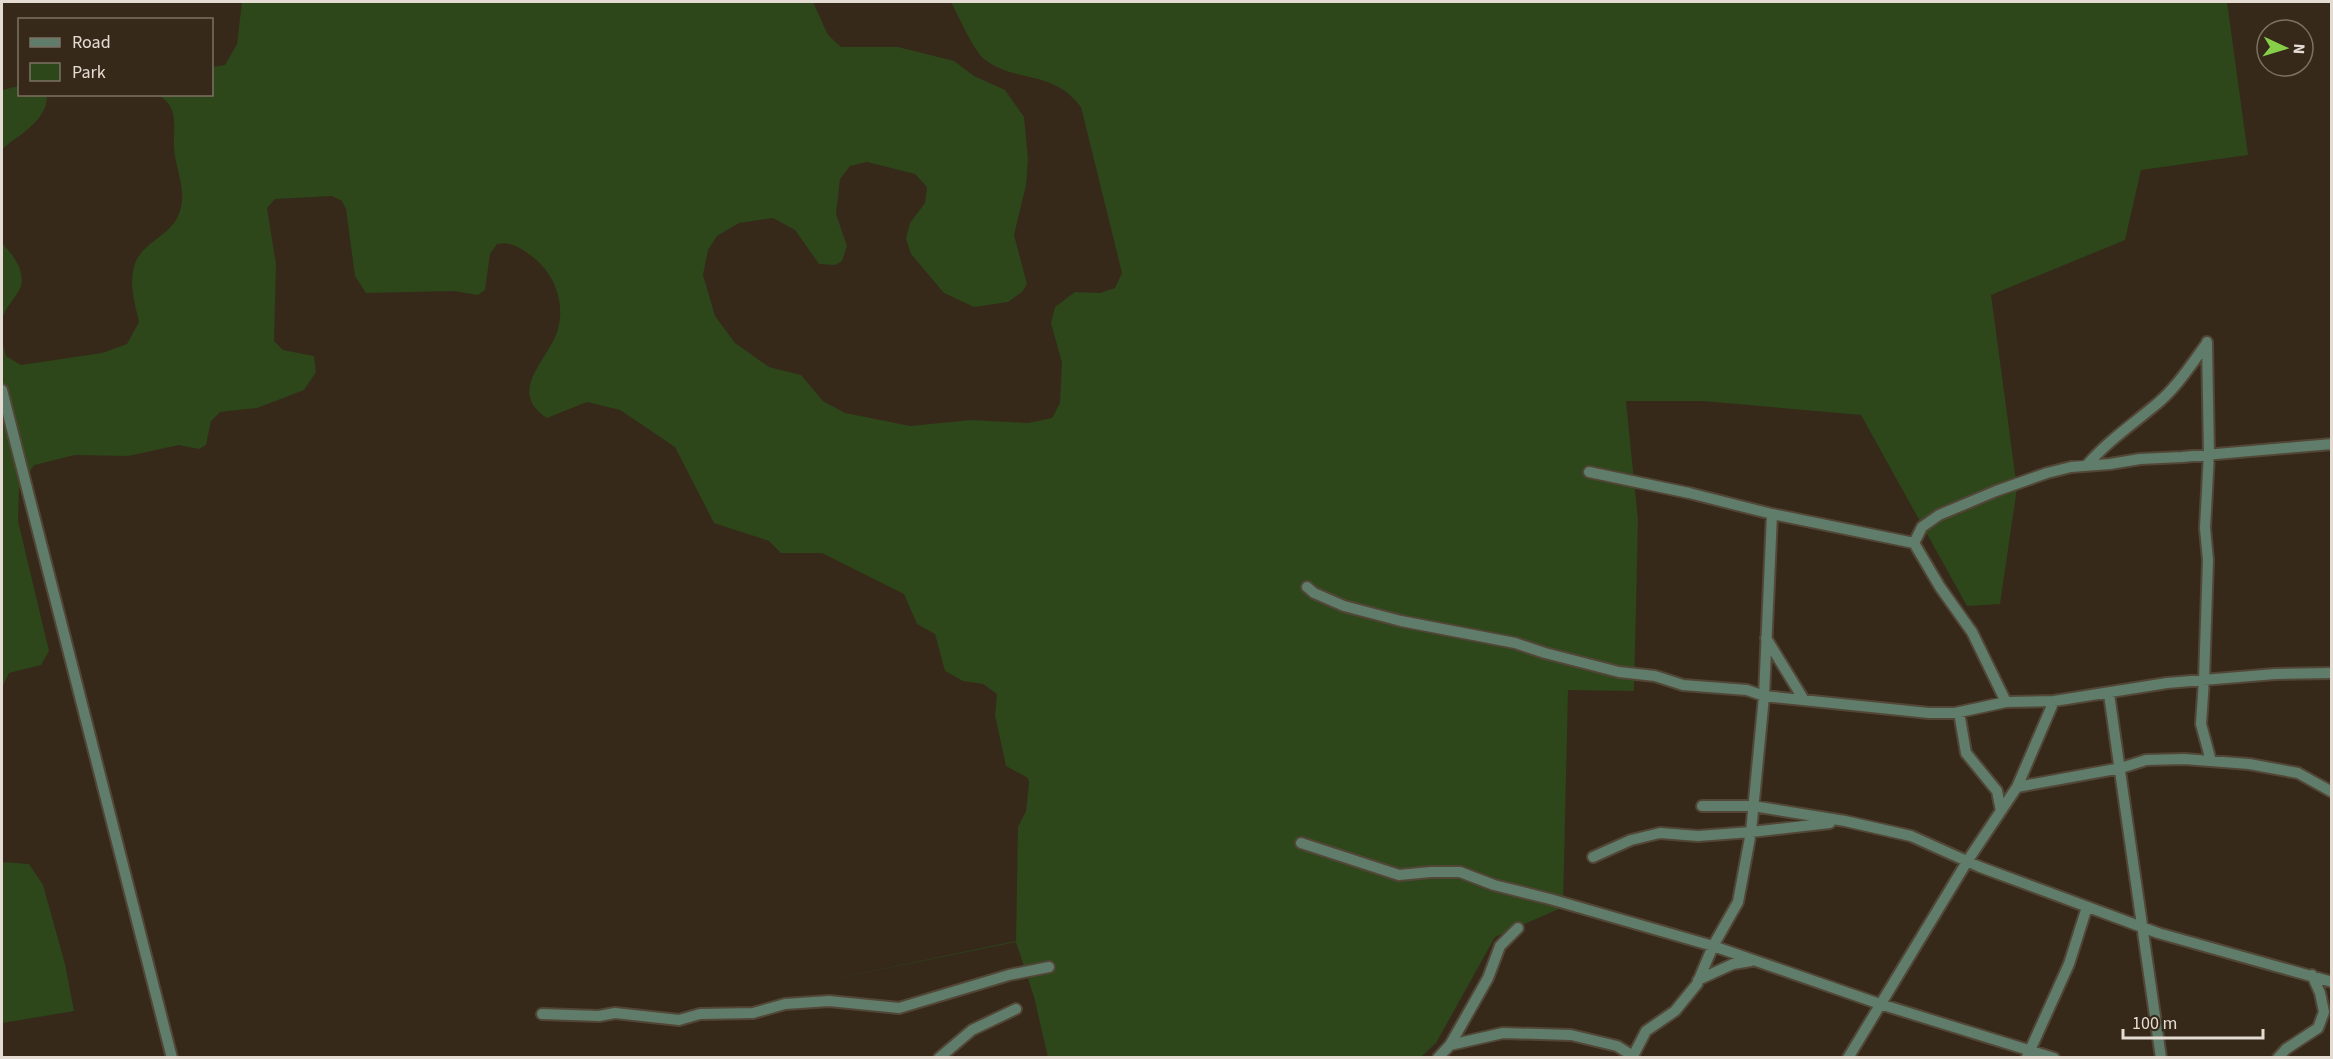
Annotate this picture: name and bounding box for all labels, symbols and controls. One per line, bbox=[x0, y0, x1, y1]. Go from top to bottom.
legend bbox=[18, 18, 213, 96]
north arrow bbox=[2255, 18, 2315, 78]
text: Road bbox=[72, 30, 111, 55]
text: N bbox=[2288, 43, 2310, 55]
text: Park bbox=[72, 60, 106, 85]
scale bar bbox=[2123, 1002, 2262, 1040]
text: 100 m bbox=[2132, 1011, 2177, 1036]

